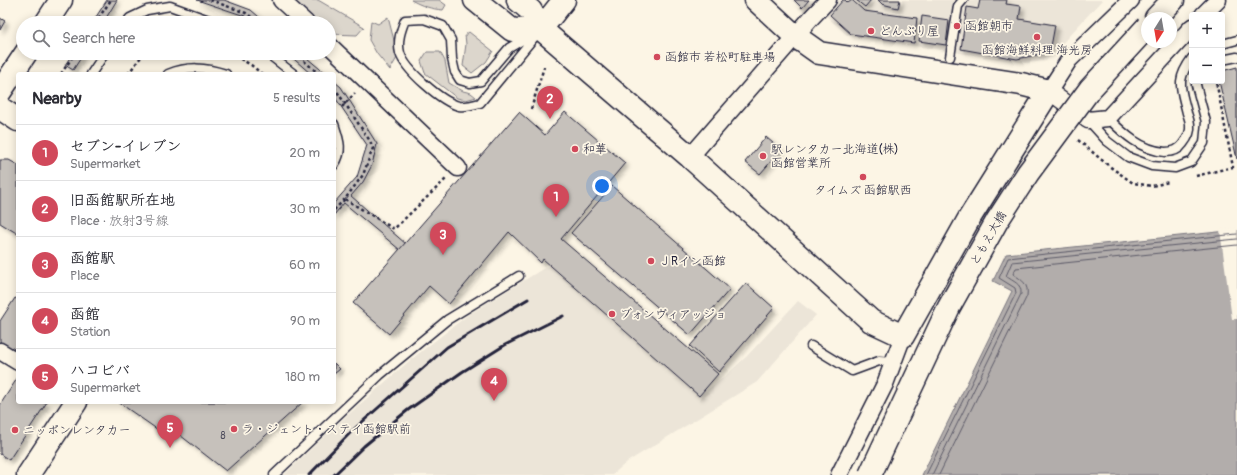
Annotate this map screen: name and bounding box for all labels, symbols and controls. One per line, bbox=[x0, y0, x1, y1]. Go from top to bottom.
north arrow bbox=[1141, 12, 1177, 48]
map controls bbox=[1189, 12, 1225, 84]
button: + bbox=[1189, 12, 1225, 48]
search box bbox=[16, 16, 336, 60]
place label: 函館朝市 bbox=[965, 19, 1013, 34]
marker: 函館朝市 bbox=[952, 21, 962, 31]
place label: どんぶり屋 bbox=[879, 24, 939, 39]
marker: どんぶり屋 bbox=[866, 26, 876, 36]
icon: search bbox=[30, 27, 52, 49]
text: Search here bbox=[62, 29, 135, 48]
marker: 函館海鮮料理 海光房 bbox=[1032, 32, 1042, 42]
place label: 函館海鮮料理 海光房 bbox=[982, 43, 1092, 58]
button: − bbox=[1189, 48, 1225, 84]
place label: 函館市 若松町駐車場 bbox=[665, 50, 776, 65]
marker: 函館市 若松町駐車場 bbox=[652, 52, 662, 62]
pin: 2 bbox=[537, 86, 563, 119]
text: Nearby bbox=[32, 88, 81, 109]
text: 5 results bbox=[273, 90, 320, 106]
text: セブン-イレブン bbox=[70, 137, 181, 156]
place label: 和華 bbox=[583, 142, 607, 157]
place label: 駅レンタカー北海道(株) 函館営業所 bbox=[771, 142, 899, 171]
marker: 和華 bbox=[570, 144, 580, 154]
text: 1 bbox=[42, 145, 48, 161]
text: 20 m bbox=[289, 145, 320, 161]
marker: 駅レンタカー北海道(株) 函館営業所 bbox=[758, 151, 768, 161]
text: Supermarket bbox=[70, 156, 141, 172]
marker: タイムズ 函館駅西 bbox=[858, 172, 868, 182]
your location bbox=[592, 176, 612, 196]
place label: タイムズ 函館駅西 bbox=[814, 183, 912, 198]
pin: 1 bbox=[543, 184, 569, 217]
text: 旧函館駅所在地 bbox=[70, 191, 175, 210]
text: 2 bbox=[41, 201, 49, 217]
text: 30 m bbox=[290, 201, 320, 217]
street label: ともえ大橋 bbox=[967, 209, 1010, 268]
text: Place · 放射3号線 bbox=[70, 213, 168, 229]
pin: 3 bbox=[430, 222, 456, 255]
text: 函館駅 bbox=[70, 249, 115, 268]
place label: ＪRイン函館 bbox=[659, 254, 726, 269]
marker: ＪRイン函館 bbox=[646, 256, 656, 266]
text: 3 bbox=[41, 257, 49, 273]
text: 60 m bbox=[289, 257, 320, 273]
text: Place bbox=[70, 268, 99, 284]
text: 函館 bbox=[70, 305, 100, 324]
place label: ブォンヴィアッジョ bbox=[620, 307, 727, 322]
marker: ブォンヴィアッジョ bbox=[607, 309, 617, 319]
text: 4 bbox=[41, 313, 49, 329]
text: 90 m bbox=[290, 313, 320, 329]
text: Station bbox=[70, 324, 110, 340]
text: ハコビバ bbox=[70, 361, 130, 380]
pin: 4 bbox=[481, 368, 507, 401]
text: 5 bbox=[41, 369, 49, 385]
text: 180 m bbox=[285, 369, 320, 385]
text: Supermarket bbox=[70, 380, 141, 396]
pin: 5 bbox=[157, 415, 183, 448]
place label: ラ・ジェント・ステイ函館駅前 bbox=[242, 422, 411, 437]
place label: ニッポンレンタカー bbox=[23, 423, 131, 438]
marker: ラ・ジェント・ステイ函館駅前 bbox=[229, 424, 239, 434]
marker: ニッポンレンタカー bbox=[10, 425, 20, 435]
house number: 8 bbox=[220, 430, 226, 442]

